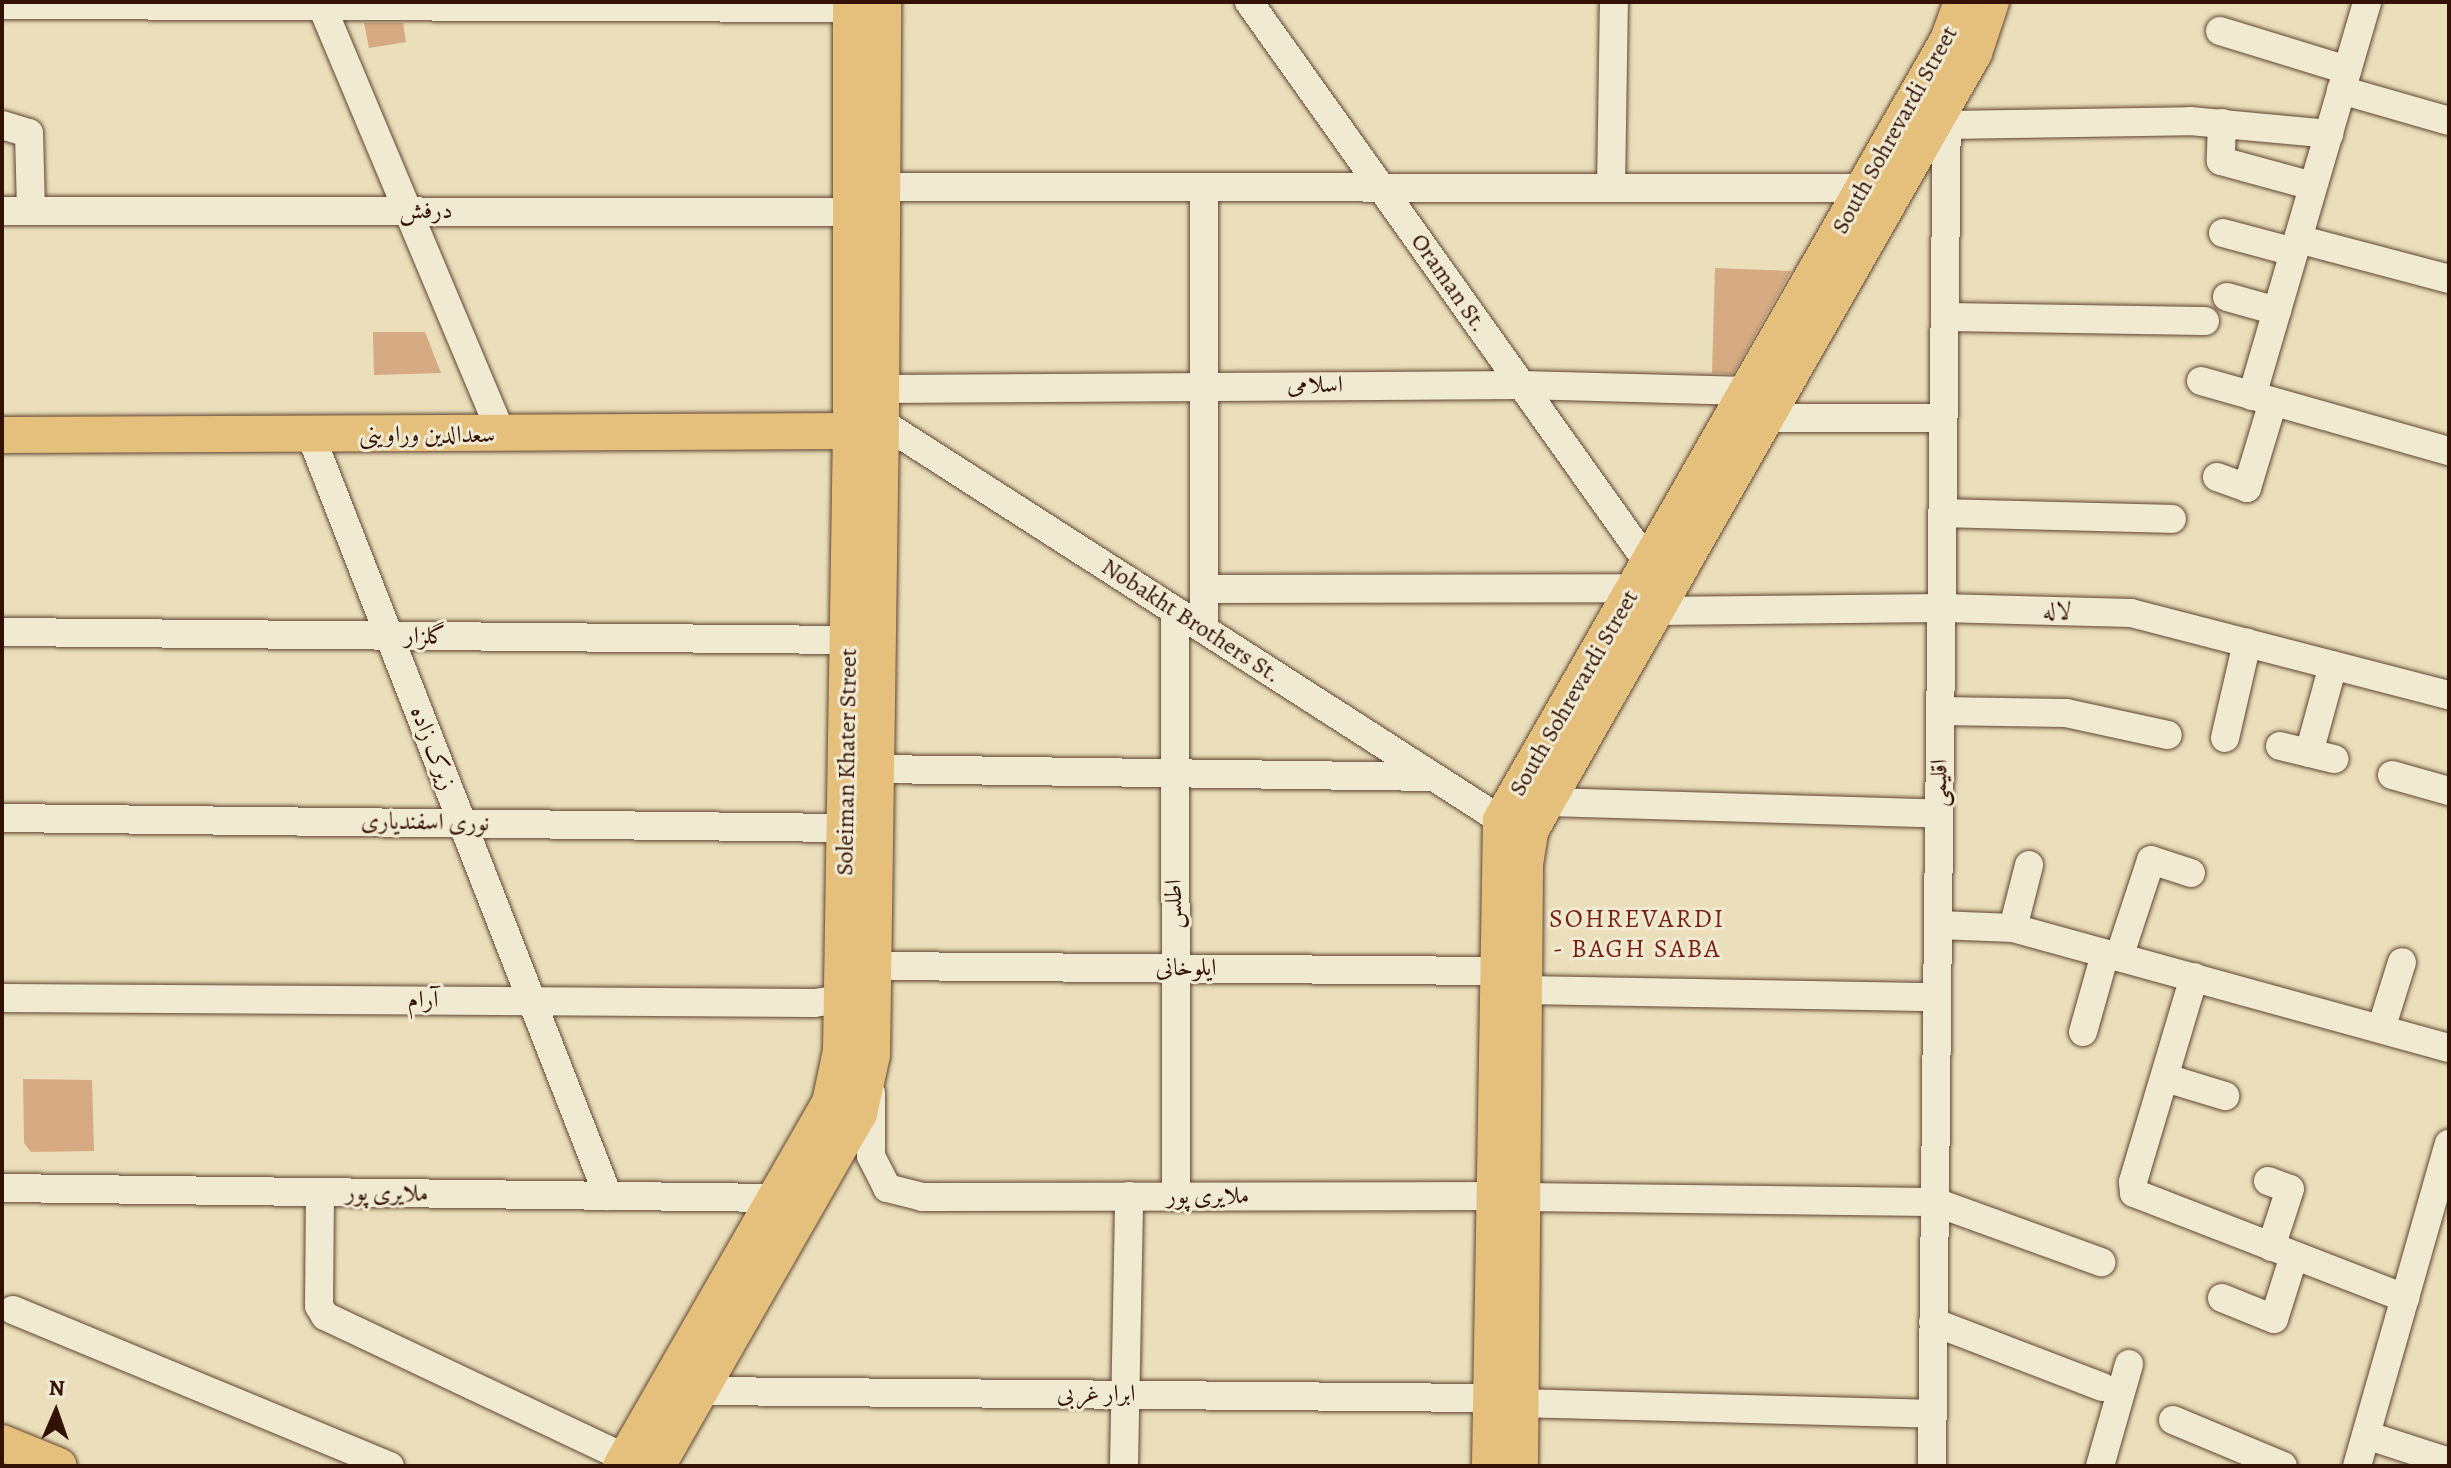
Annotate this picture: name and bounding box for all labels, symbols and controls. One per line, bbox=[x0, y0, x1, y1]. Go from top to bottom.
street label: South Sohrevardi Street bbox=[1826, 21, 1964, 239]
street label: درفش bbox=[399, 197, 453, 225]
street label: Oraman St. bbox=[1405, 228, 1493, 338]
street label: اسلامی bbox=[1287, 371, 1343, 399]
street label: سعدالدین وراوینی bbox=[359, 421, 495, 449]
street label: Nobakht Brothers St. bbox=[1096, 552, 1286, 690]
street label: South Sohrevardi Street bbox=[1503, 585, 1645, 801]
street label: لاله bbox=[2042, 596, 2072, 626]
street label: گلزار bbox=[404, 621, 446, 651]
street label: Soleiman Khater Street bbox=[831, 648, 863, 876]
street label: زیرک زاده bbox=[404, 702, 462, 794]
street label: اقلیمی bbox=[1924, 759, 1954, 807]
street label: نوری اسفندیاری bbox=[360, 806, 490, 838]
street label: اطلس bbox=[1160, 879, 1188, 929]
district label: SOHREVARDI - BAGH SABA bbox=[1549, 903, 1725, 964]
street label: ایلوخانی bbox=[1155, 954, 1217, 982]
street label: آرام bbox=[408, 986, 438, 1014]
street label: ملایری پور bbox=[345, 1178, 429, 1208]
street label: ملایری پور bbox=[1167, 1182, 1249, 1210]
north arrow bbox=[16, 1372, 96, 1452]
text: N bbox=[48, 1373, 65, 1403]
street label: ابرار غربی bbox=[1057, 1380, 1135, 1408]

